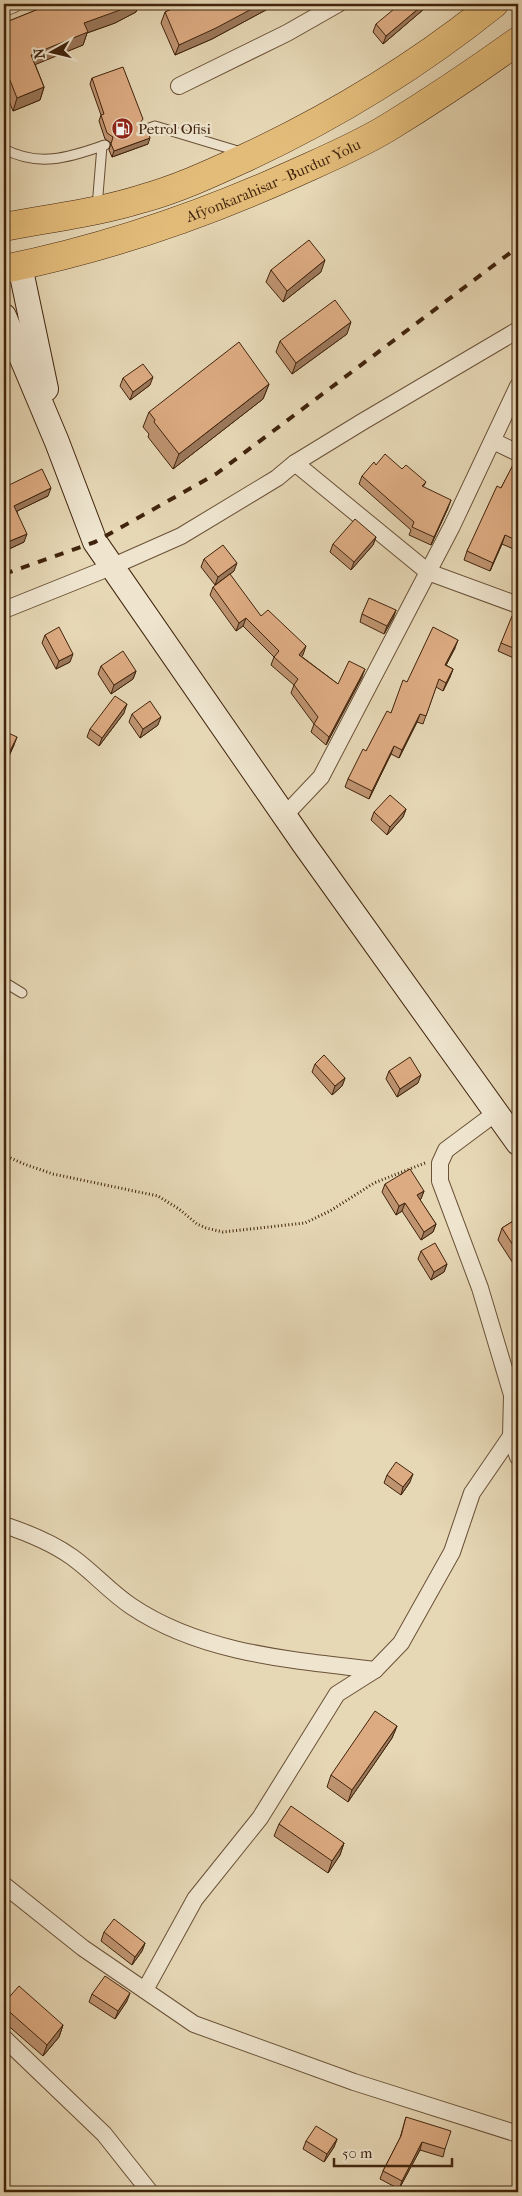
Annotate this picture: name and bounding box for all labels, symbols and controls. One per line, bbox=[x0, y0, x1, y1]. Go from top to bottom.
north arrow bbox=[28, 28, 78, 78]
text: N bbox=[30, 47, 49, 60]
fuel station icon: Petrol Ofisi bbox=[110, 117, 134, 141]
place label: Petrol Ofisi bbox=[138, 120, 211, 138]
street label: Afyonkarahisar - Burdur Yolu bbox=[183, 135, 364, 226]
scale bar bbox=[334, 2136, 452, 2168]
text: 50 m bbox=[342, 2144, 373, 2162]

